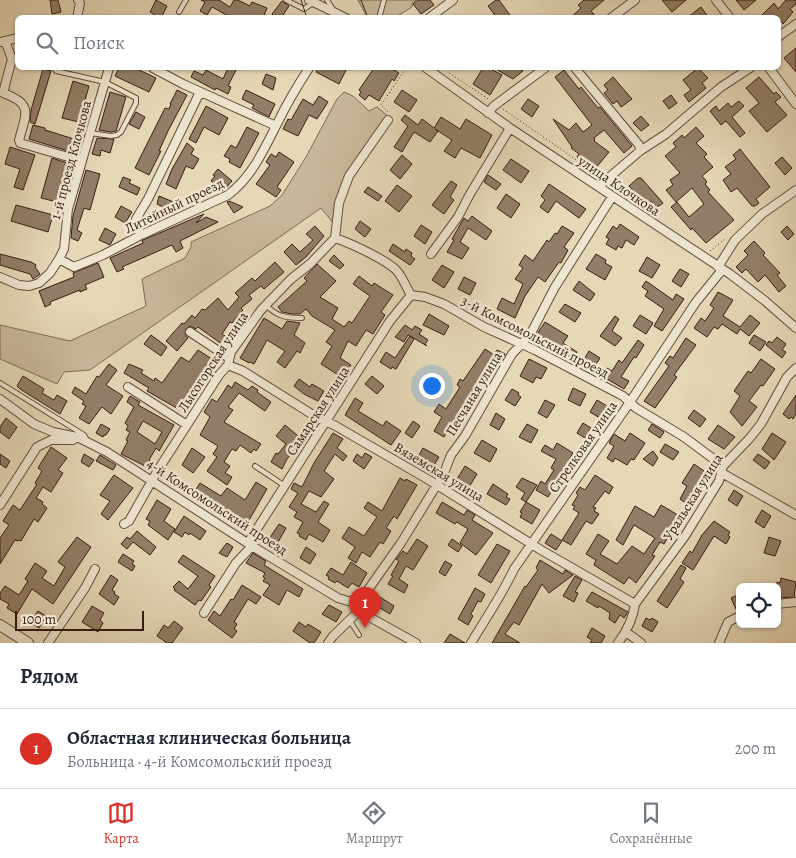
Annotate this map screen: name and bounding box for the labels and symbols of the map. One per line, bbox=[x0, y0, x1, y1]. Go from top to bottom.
street label: 1-й проезд Клочкова bbox=[46, 98, 96, 222]
street label: улица Клочкова bbox=[573, 151, 664, 221]
street label: Литейный проезд bbox=[121, 174, 227, 238]
street label: 3-й Комсомольский проезд bbox=[458, 291, 612, 383]
street label: Лысогорская улица bbox=[173, 308, 253, 416]
street label: Песчаная улица bbox=[441, 348, 507, 440]
street label: Самарская улица bbox=[282, 362, 354, 459]
your location bbox=[419, 373, 445, 399]
street label: Стрелковая улица bbox=[544, 397, 622, 497]
street label: Вяземская улица bbox=[391, 438, 488, 507]
street label: Уральская улица bbox=[659, 449, 728, 544]
street label: 4-й Комсомольский проезд bbox=[143, 454, 291, 560]
pin: 1 bbox=[349, 587, 381, 628]
scale bar bbox=[15, 608, 144, 631]

